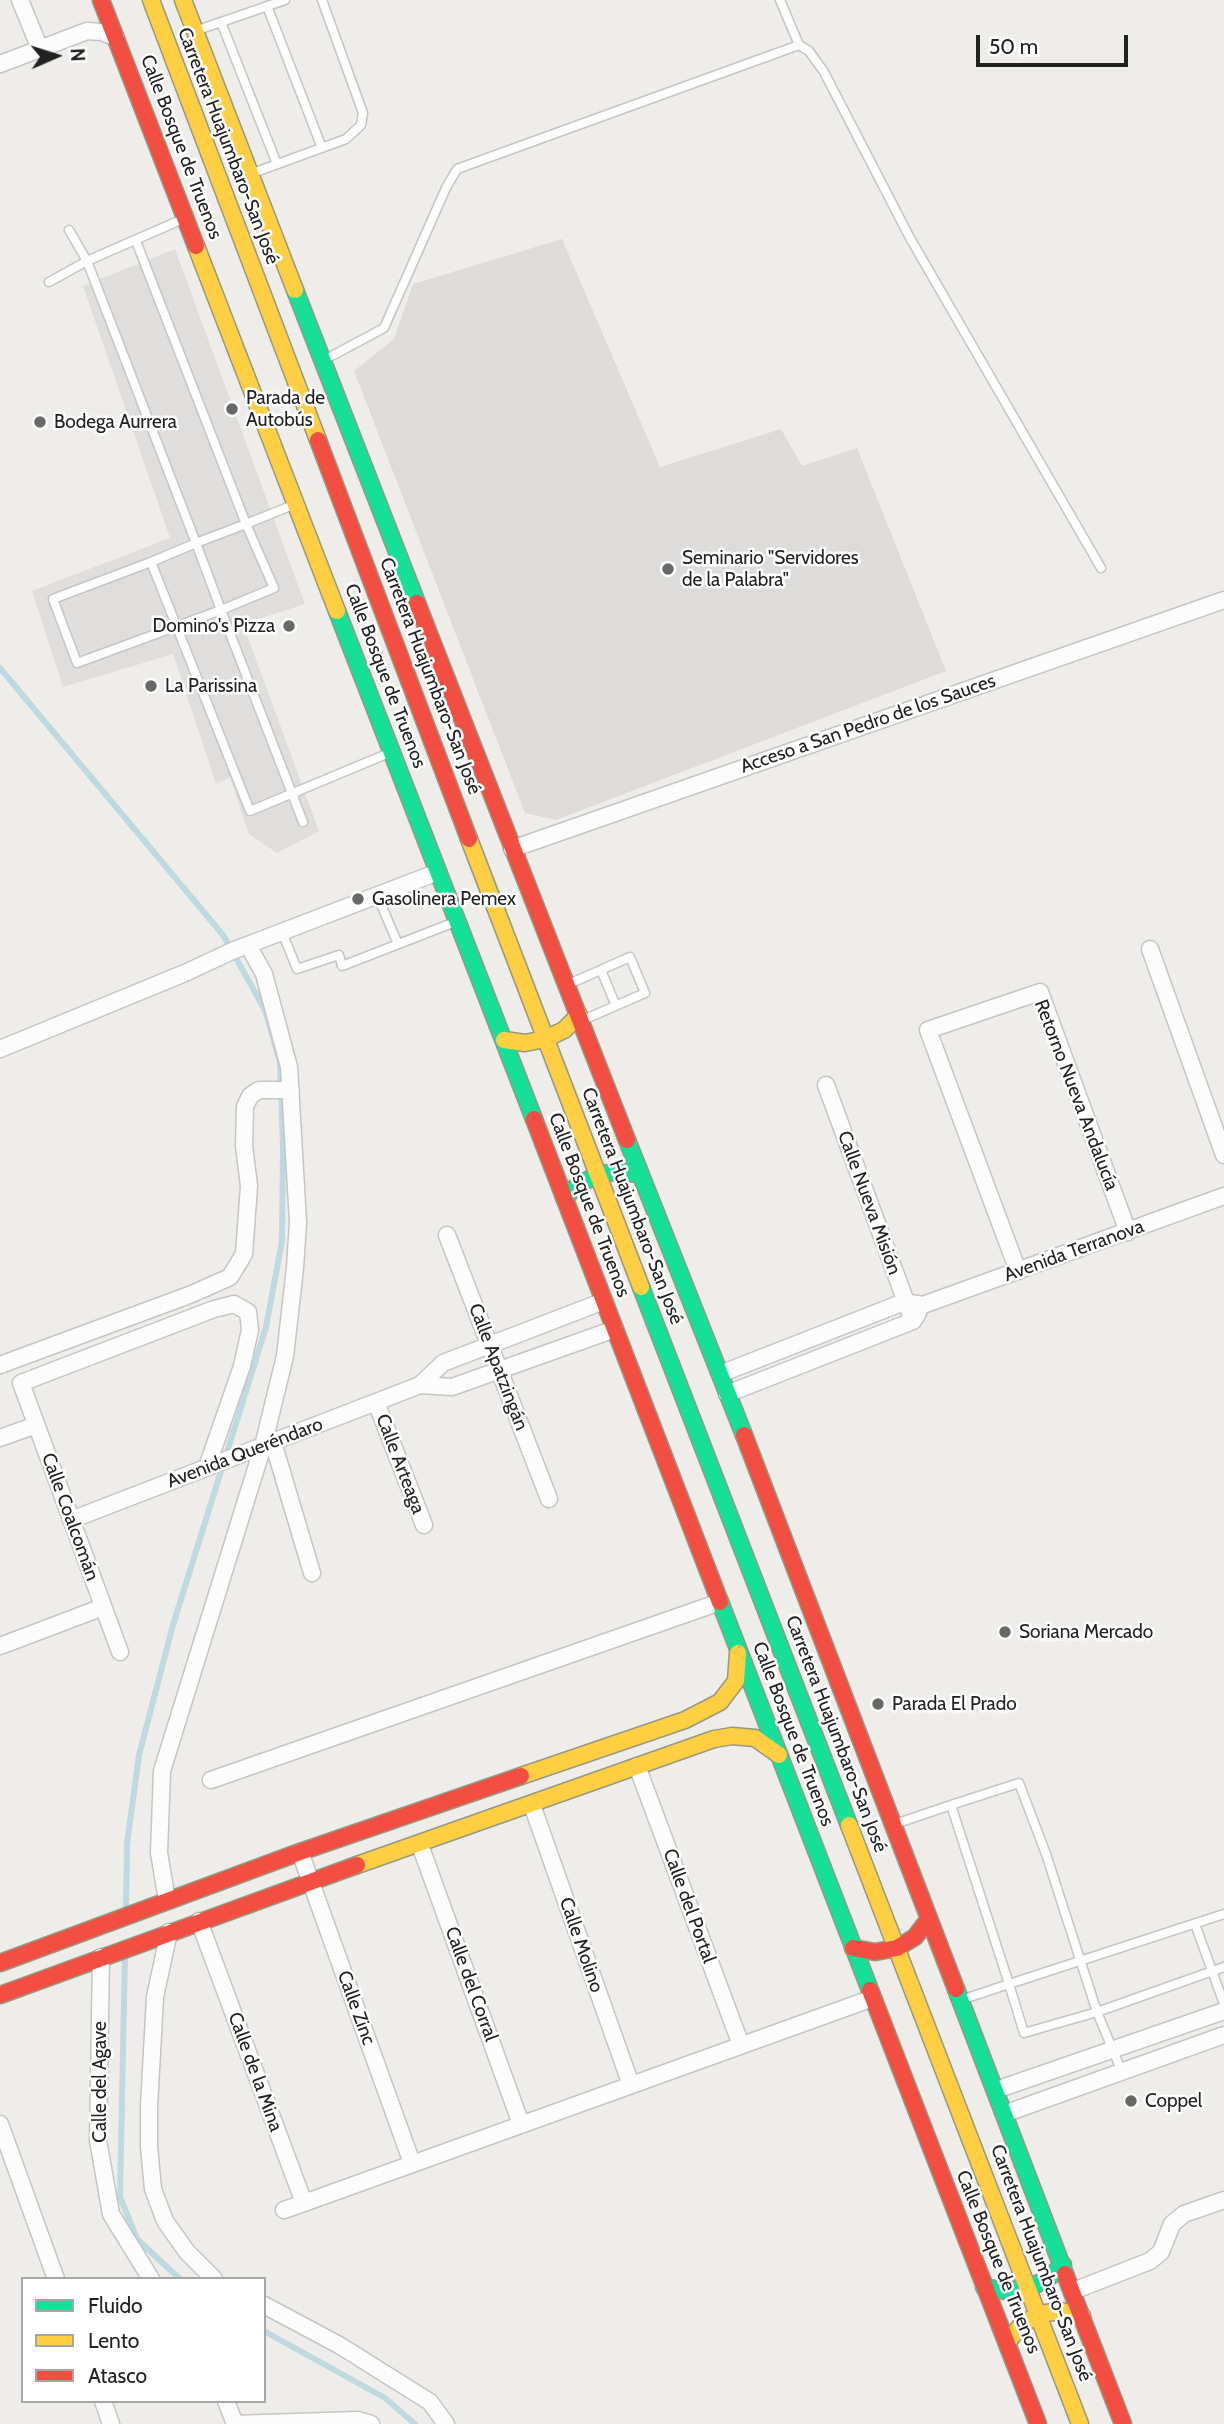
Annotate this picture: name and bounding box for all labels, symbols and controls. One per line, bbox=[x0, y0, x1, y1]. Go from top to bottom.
north arrow bbox=[21, 21, 91, 91]
scale bar bbox=[979, 21, 1131, 65]
street label: Carretera Huajumbaro-San José bbox=[172, 24, 284, 268]
text: 50 m bbox=[989, 34, 1038, 59]
text: N bbox=[66, 48, 89, 62]
street label: Calle Bosque de Truenos bbox=[135, 52, 227, 242]
place label: Parada de Autobús bbox=[246, 387, 325, 431]
marker: Parada de Autobús bbox=[224, 401, 240, 417]
place label: Bodega Aurrera bbox=[54, 411, 177, 433]
marker: Bodega Aurrera bbox=[32, 414, 48, 430]
place label: Seminario "Servidores de la Palabra" bbox=[682, 547, 859, 591]
street label: Carretera Huajumbaro-San José bbox=[374, 554, 486, 798]
marker: Seminario "Servidores de la Palabra" bbox=[660, 561, 676, 577]
street label: Calle Bosque de Truenos bbox=[339, 581, 431, 771]
place label: Domino's Pizza bbox=[152, 615, 275, 637]
marker: Domino's Pizza bbox=[281, 618, 297, 634]
street label: Acceso a San Pedro de los Sauces bbox=[737, 670, 999, 778]
place label: La Parissina bbox=[165, 675, 257, 697]
marker: La Parissina bbox=[143, 678, 159, 694]
place label: Gasolinera Pemex bbox=[372, 888, 516, 910]
marker: Gasolinera Pemex bbox=[350, 891, 366, 907]
street label: Retorno Nueva Andalucía bbox=[1029, 996, 1123, 1194]
street label: Carretera Huajumbaro-San José bbox=[576, 1084, 688, 1328]
street label: Calle Bosque de Truenos bbox=[543, 1110, 635, 1300]
street label: Calle Nueva Misión bbox=[832, 1128, 906, 1278]
street label: Avenida Terranova bbox=[1001, 1215, 1147, 1287]
street label: Calle Apatzingán bbox=[463, 1300, 533, 1434]
street label: Calle Arteaga bbox=[371, 1411, 429, 1517]
street label: Avenida Queréndaro bbox=[164, 1413, 326, 1493]
street label: Calle Coalcomán bbox=[36, 1450, 104, 1584]
street label: Carretera Huajumbaro-San José bbox=[780, 1612, 892, 1856]
place label: Soriana Mercado bbox=[1019, 1621, 1153, 1643]
marker: Soriana Mercado bbox=[997, 1624, 1013, 1640]
street label: Calle Bosque de Truenos bbox=[747, 1639, 839, 1829]
place label: Parada El Prado bbox=[892, 1693, 1017, 1715]
marker: Parada El Prado bbox=[870, 1696, 886, 1712]
street label: Calle del Portal bbox=[658, 1846, 720, 1966]
street label: Calle Molino bbox=[554, 1895, 608, 1995]
street label: Calle del Corral bbox=[440, 1924, 502, 2044]
street label: Calle Zinc bbox=[332, 1968, 380, 2048]
street label: Calle de la Mina bbox=[223, 2009, 287, 2135]
street label: Calle del Agave bbox=[89, 2021, 111, 2143]
place label: Coppel bbox=[1145, 2090, 1202, 2112]
marker: Coppel bbox=[1123, 2093, 1139, 2109]
street label: Carretera Huajumbaro-San José bbox=[985, 2141, 1097, 2385]
street label: Calle Bosque de Truenos bbox=[951, 2167, 1045, 2357]
legend bbox=[21, 2277, 266, 2403]
text: Fluido bbox=[88, 2293, 143, 2318]
text: Lento bbox=[88, 2328, 139, 2353]
text: Atasco bbox=[88, 2363, 147, 2388]

